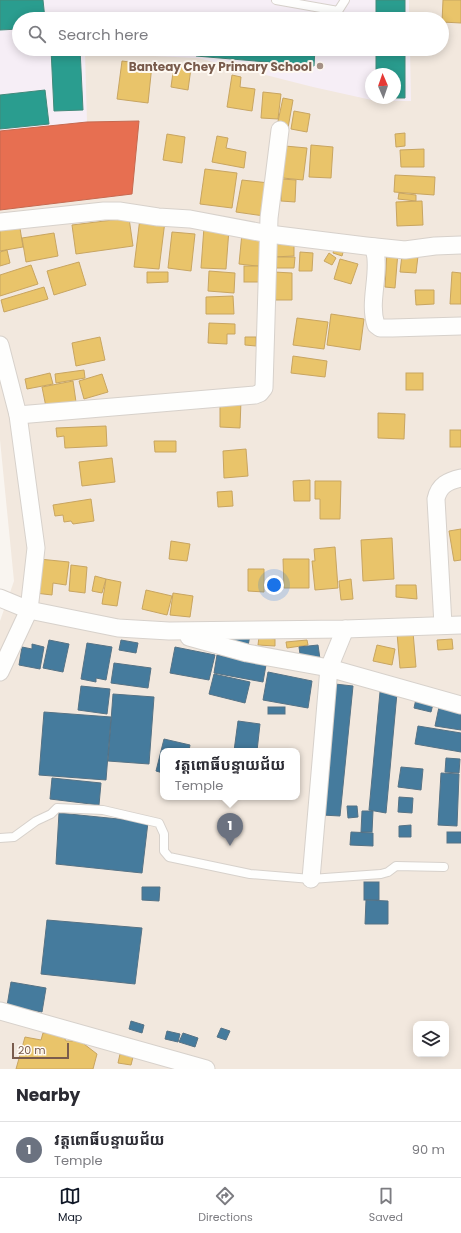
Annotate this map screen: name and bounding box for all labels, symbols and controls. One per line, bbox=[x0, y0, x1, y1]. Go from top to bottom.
search box bbox=[12, 12, 449, 56]
icon: search bbox=[26, 23, 48, 45]
text: Search here bbox=[58, 24, 148, 45]
place label: Banteay Chey Primary School bbox=[129, 58, 312, 75]
marker: Banteay Chey Primary School bbox=[315, 61, 325, 71]
north arrow bbox=[365, 68, 401, 104]
your location bbox=[264, 575, 284, 595]
popup bbox=[160, 748, 300, 800]
text: វត្តពោធិ៍បន្ទាយជ័យ bbox=[175, 754, 285, 775]
text: Temple bbox=[175, 776, 223, 795]
pin: 1 bbox=[217, 813, 243, 846]
map controls bbox=[413, 1021, 449, 1057]
button: layers bbox=[413, 1021, 449, 1057]
scale bar bbox=[12, 1041, 69, 1060]
text: 20 m bbox=[18, 1042, 46, 1058]
text: Nearby bbox=[16, 1083, 80, 1107]
text: វត្តពោធិ៍បន្ទាយជ័យ bbox=[54, 1129, 165, 1150]
text: 1 bbox=[27, 1140, 31, 1159]
text: 90 m bbox=[412, 1140, 445, 1159]
text: Temple bbox=[54, 1151, 103, 1170]
tab: Map bbox=[58, 1185, 82, 1226]
tab: Directions bbox=[198, 1185, 253, 1226]
tab: Saved bbox=[369, 1185, 403, 1226]

